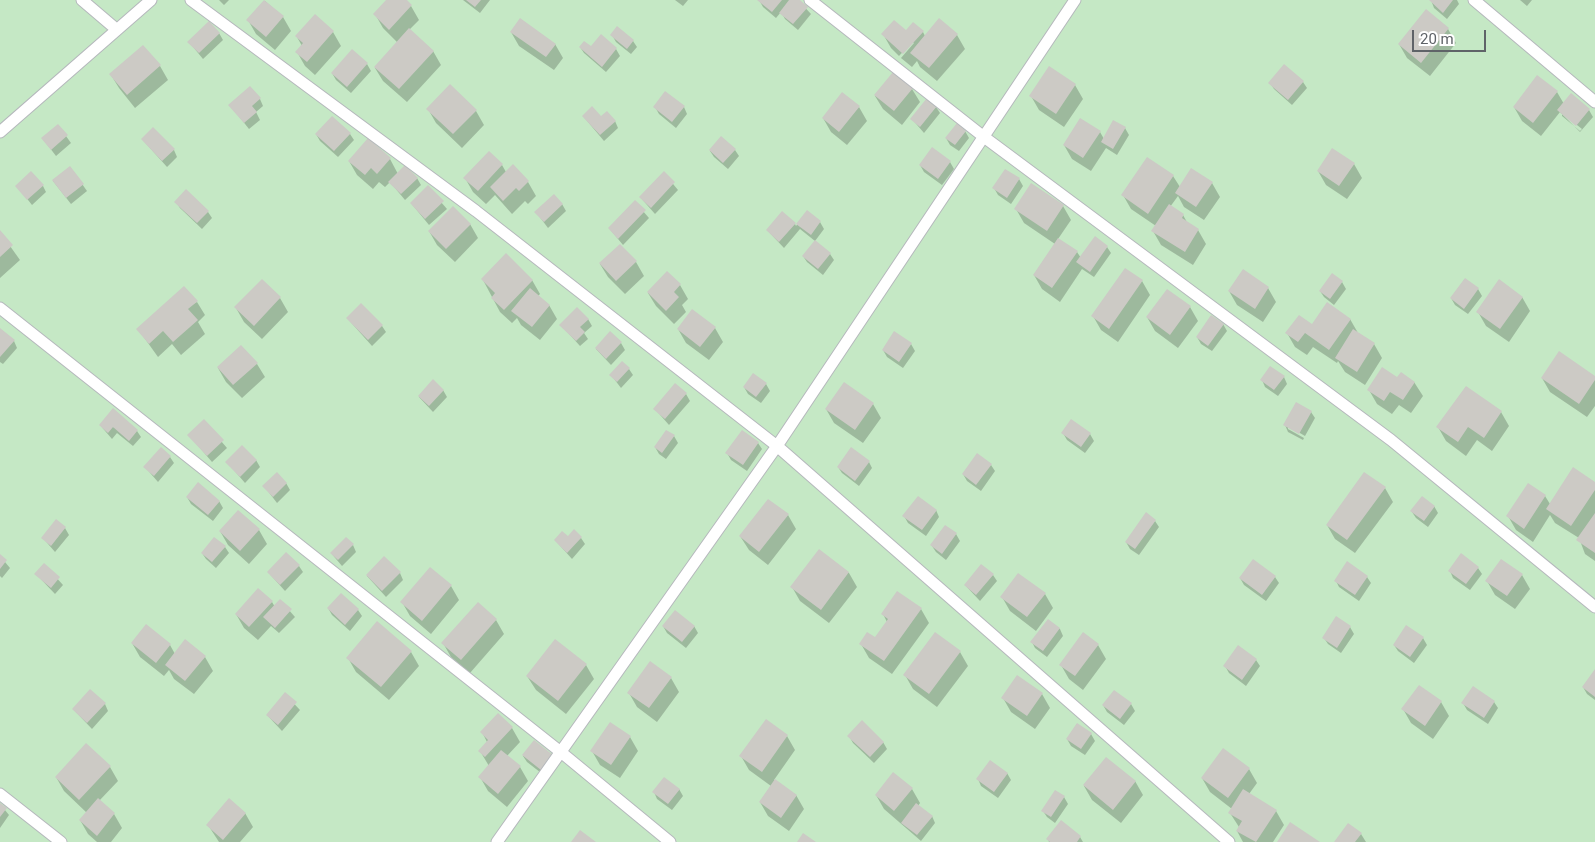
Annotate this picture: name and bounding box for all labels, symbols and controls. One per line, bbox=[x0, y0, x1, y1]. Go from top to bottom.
scale bar bbox=[1415, 20, 1489, 52]
text: 20 m bbox=[1420, 30, 1454, 48]

